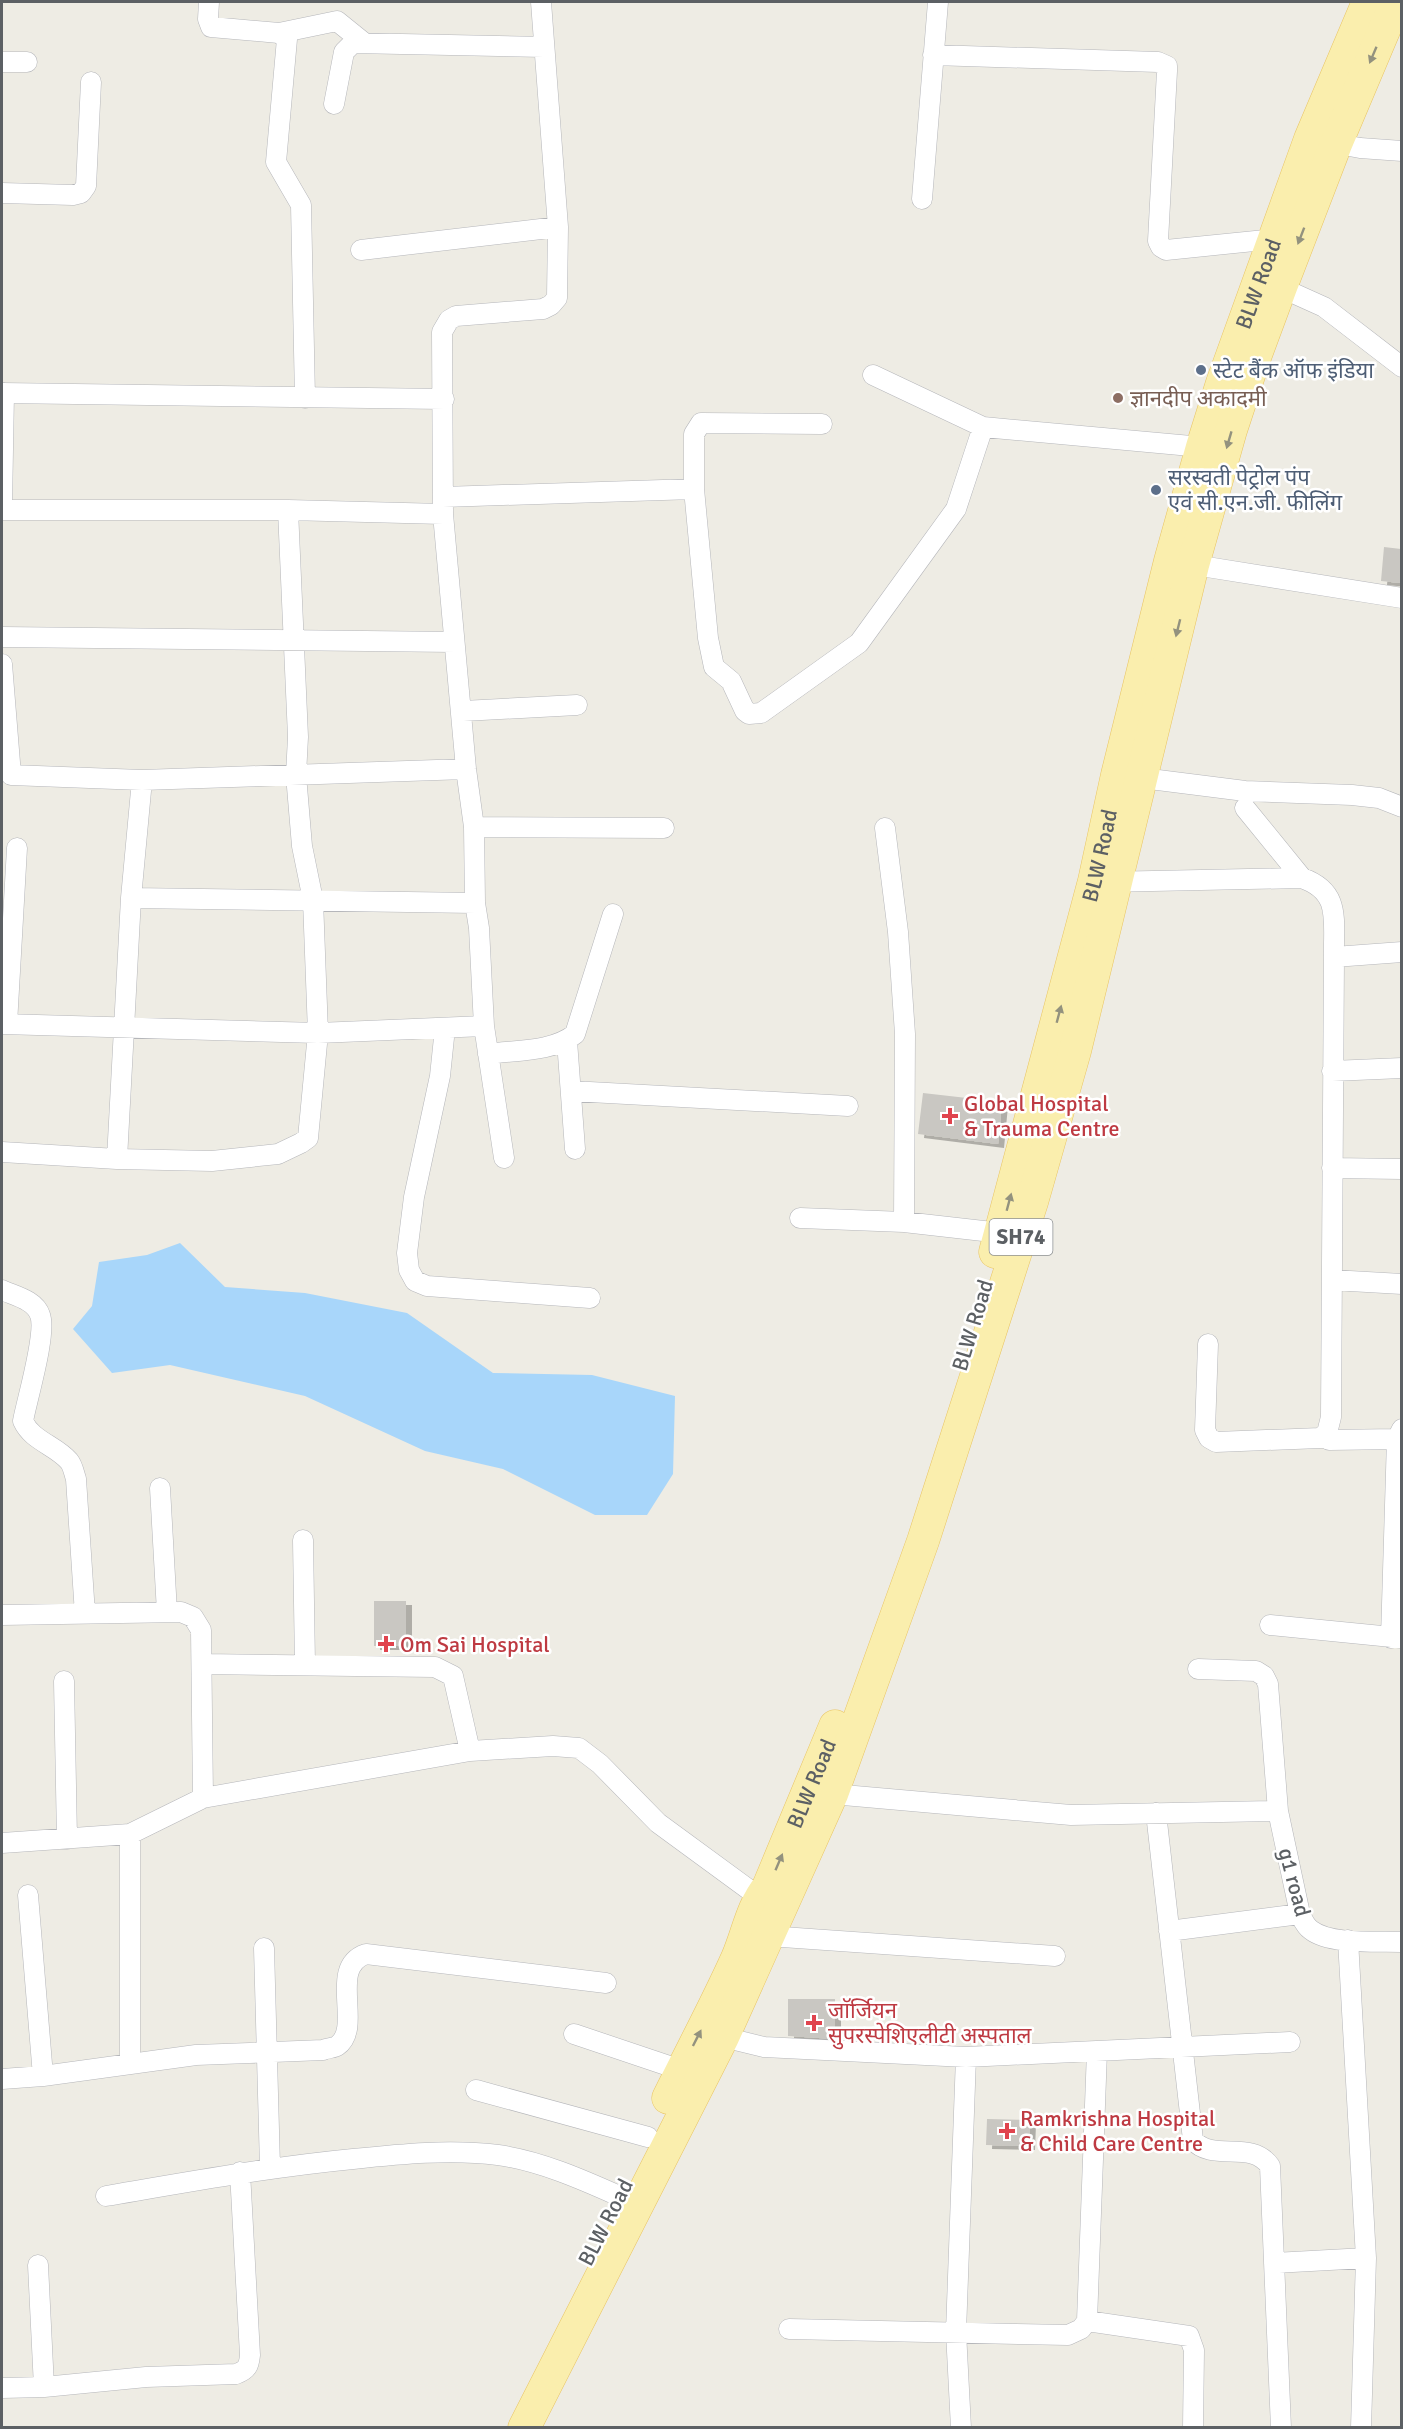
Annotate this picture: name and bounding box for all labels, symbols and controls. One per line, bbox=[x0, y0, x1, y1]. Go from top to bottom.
one-way arrow bbox=[1368, 47, 1378, 65]
one-way arrow bbox=[1295, 228, 1305, 246]
street label: BLW Road bbox=[1230, 235, 1287, 333]
place label: स्टेट बैंक ऑफ इंडिया bbox=[1213, 357, 1374, 384]
marker: स्टेट बैंक ऑफ इंडिया bbox=[1194, 363, 1208, 377]
place label: ज्ञानदीप अकादमी bbox=[1130, 385, 1267, 412]
marker: ज्ञानदीप अकादमी bbox=[1111, 391, 1125, 405]
one-way arrow bbox=[1223, 431, 1233, 449]
place label: सरस्वती पेट्रोल पंप एवं सी.एन.जी. फीलिंग bbox=[1168, 464, 1343, 516]
marker: सरस्वती पेट्रोल पंप एवं सी.एन.जी. फीलिंग bbox=[1149, 483, 1163, 497]
one-way arrow bbox=[1172, 619, 1182, 637]
street label: BLW Road bbox=[1076, 807, 1123, 905]
one-way arrow bbox=[1054, 1005, 1064, 1023]
place label: Global Hospital & Trauma Centre bbox=[964, 1090, 1119, 1142]
marker: Global Hospital & Trauma Centre bbox=[941, 1107, 959, 1125]
one-way arrow bbox=[1004, 1193, 1014, 1212]
road number: SH74 bbox=[990, 1219, 1052, 1255]
street label: BLW Road bbox=[946, 1276, 999, 1374]
place label: Om Sai Hospital bbox=[400, 1631, 550, 1658]
marker: Om Sai Hospital bbox=[377, 1635, 395, 1653]
street label: BLW Road bbox=[781, 1735, 842, 1832]
street label: g1 road bbox=[1272, 1845, 1317, 1920]
one-way arrow bbox=[775, 1853, 784, 1871]
place label: जाॅर्जियन सुपरस्पेशिएलीटी अस्पताल bbox=[828, 1997, 1033, 2050]
marker: जाॅर्जियन सुपरस्पेशिएलीटी अस्पताल bbox=[805, 2014, 823, 2032]
one-way arrow bbox=[693, 2030, 702, 2047]
place label: Ramkrishna Hospital & Child Care Centre bbox=[1020, 2105, 1216, 2157]
marker: Ramkrishna Hospital & Child Care Centre bbox=[998, 2122, 1016, 2140]
street label: BLW Road bbox=[572, 2174, 639, 2270]

